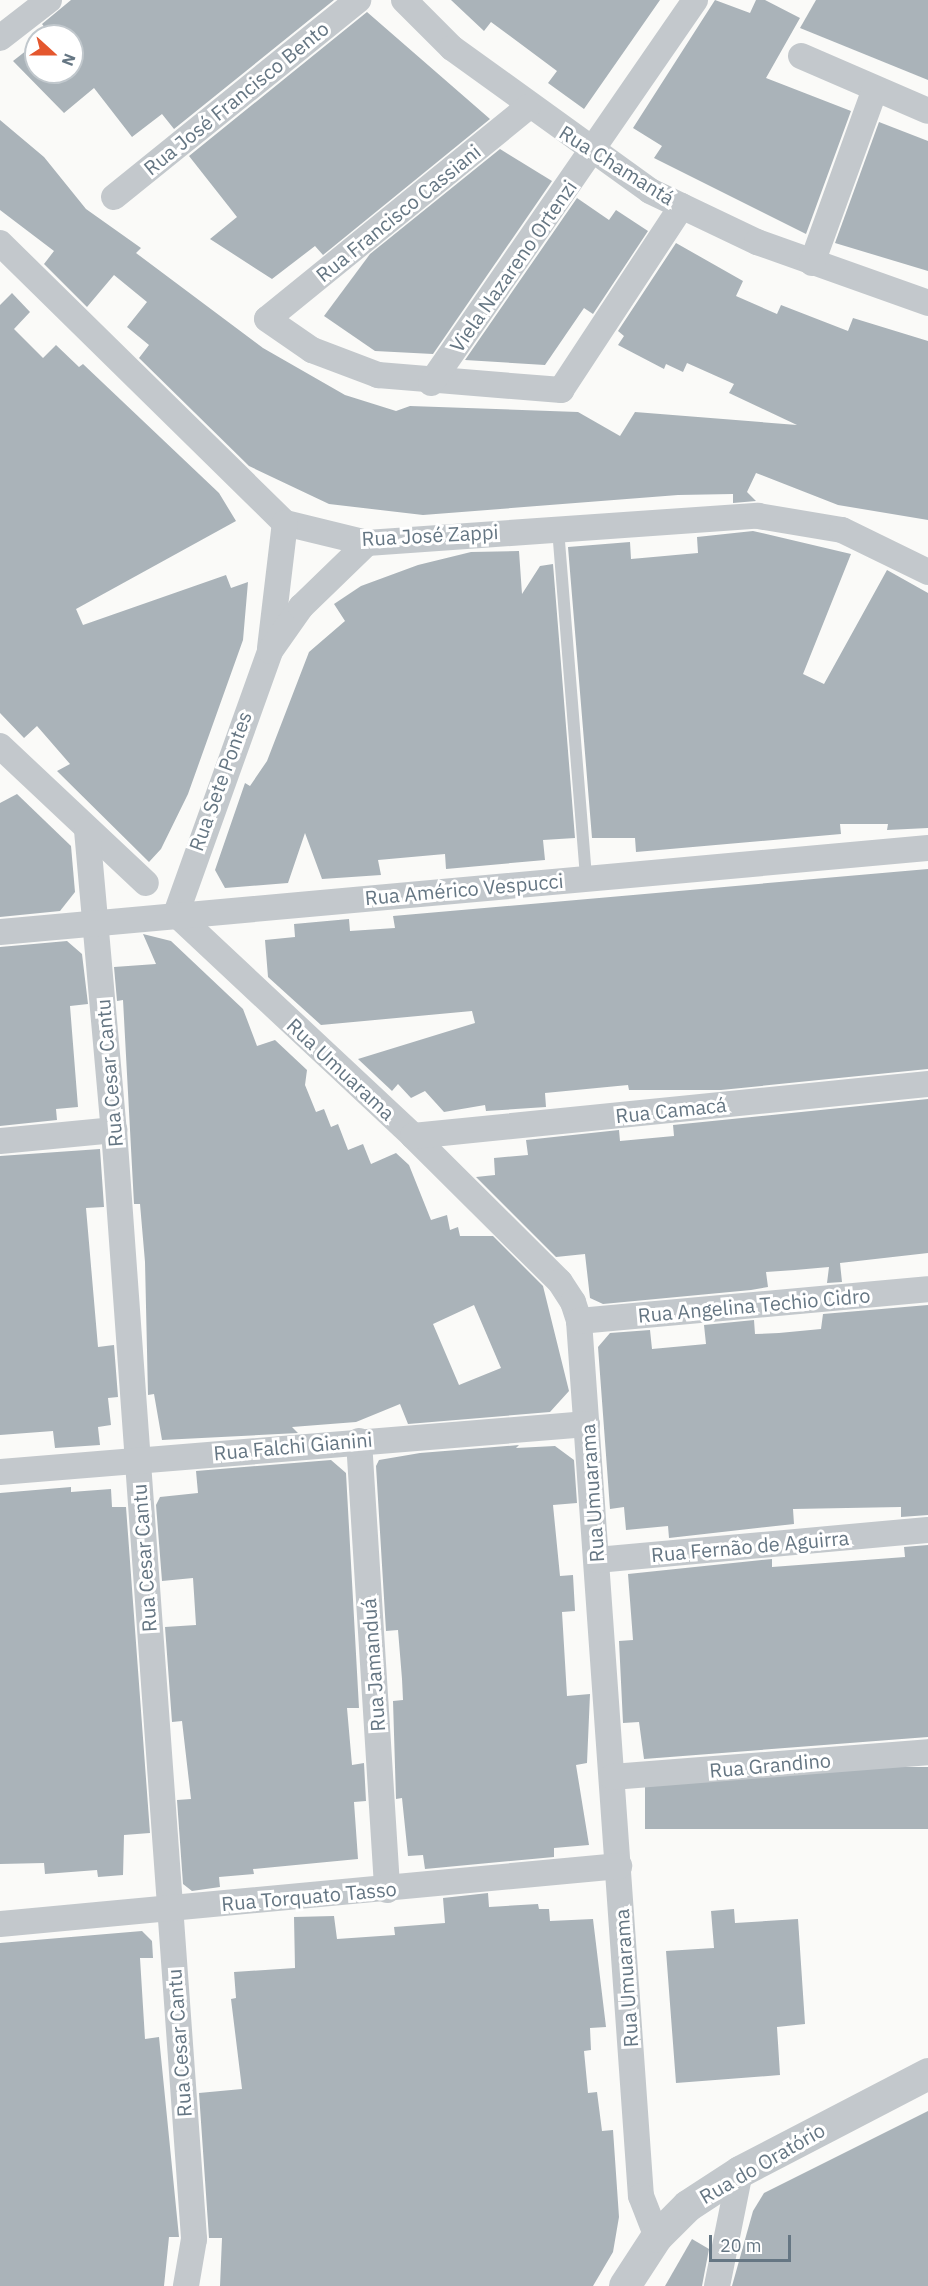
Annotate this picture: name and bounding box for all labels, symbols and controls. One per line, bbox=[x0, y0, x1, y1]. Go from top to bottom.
street label: Rua José Francisco Bento bbox=[139, 16, 333, 180]
north arrow bbox=[24, 24, 84, 84]
text: N bbox=[58, 51, 80, 69]
street label: Rua Chamantá bbox=[555, 120, 679, 210]
street label: Rua Francisco Cassiani bbox=[311, 139, 485, 287]
street label: Viela Nazareno Ortenzi bbox=[445, 175, 581, 357]
street label: Rua José Zappi bbox=[361, 519, 499, 551]
street label: Rua Sete Pontes bbox=[184, 708, 256, 854]
street label: Rua Américo Vespucci bbox=[364, 868, 564, 910]
street label: Rua Cesar Cantu bbox=[91, 998, 127, 1148]
street label: Rua Umuarama bbox=[282, 1013, 400, 1125]
street label: Rua Camacá bbox=[614, 1092, 728, 1128]
street label: Rua Angelina Techio Cidro bbox=[637, 1283, 871, 1327]
street label: Rua Umuarama bbox=[575, 1423, 609, 1563]
street label: Rua Falchi Gianini bbox=[213, 1427, 373, 1465]
street label: Rua Cesar Cantu bbox=[127, 1483, 161, 1633]
street label: Rua Fernão de Aguirra bbox=[650, 1525, 850, 1567]
street label: Rua Jamanduá bbox=[356, 1598, 390, 1732]
street label: Rua Grandino bbox=[708, 1748, 832, 1782]
street label: Rua Torquato Tasso bbox=[220, 1876, 398, 1916]
street label: Rua Umuarama bbox=[609, 1908, 643, 2048]
street label: Rua Cesar Cantu bbox=[162, 1968, 196, 2118]
street label: Rua do Oratório bbox=[695, 2117, 829, 2209]
scale bar bbox=[712, 2223, 794, 2261]
text: 20 m bbox=[720, 2234, 762, 2257]

